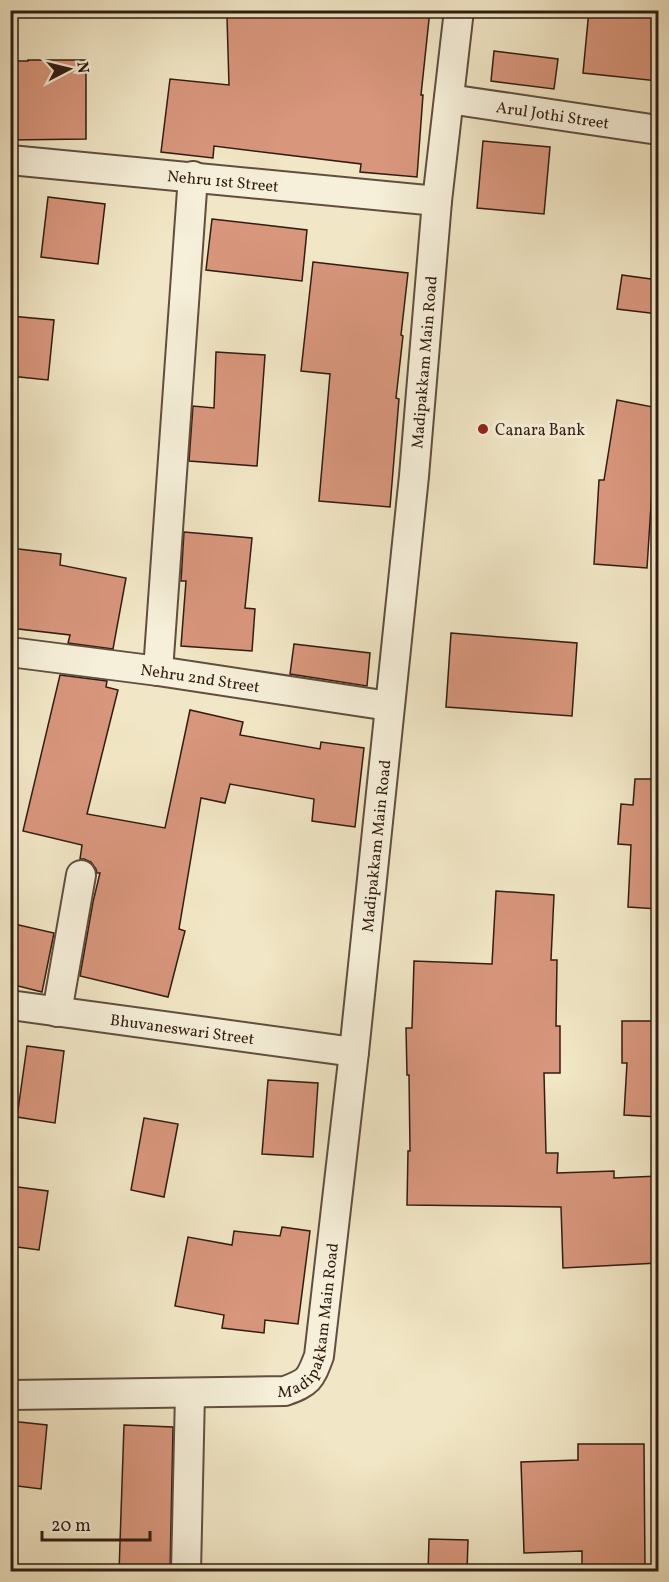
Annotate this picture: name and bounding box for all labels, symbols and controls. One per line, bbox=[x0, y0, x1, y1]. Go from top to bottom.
north arrow bbox=[39, 39, 99, 99]
text: N bbox=[70, 60, 94, 75]
street label: Arul Jothi Street bbox=[495, 97, 611, 136]
street label: Nehru 1st Street bbox=[166, 166, 280, 199]
street label: Madipakkam Main Road bbox=[407, 275, 444, 450]
place label: Canara Bank bbox=[495, 420, 585, 442]
marker: Canara Bank bbox=[476, 422, 490, 436]
street label: Nehru 2nd Street bbox=[139, 660, 262, 699]
street label: Madipakkam Main Road bbox=[358, 759, 397, 933]
street label: Bhuvaneswari Street bbox=[109, 1010, 256, 1051]
street label: Madipakkam Main Road bbox=[277, 1242, 345, 1404]
scale bar bbox=[42, 1504, 150, 1542]
text: 20 m bbox=[51, 1514, 91, 1539]

